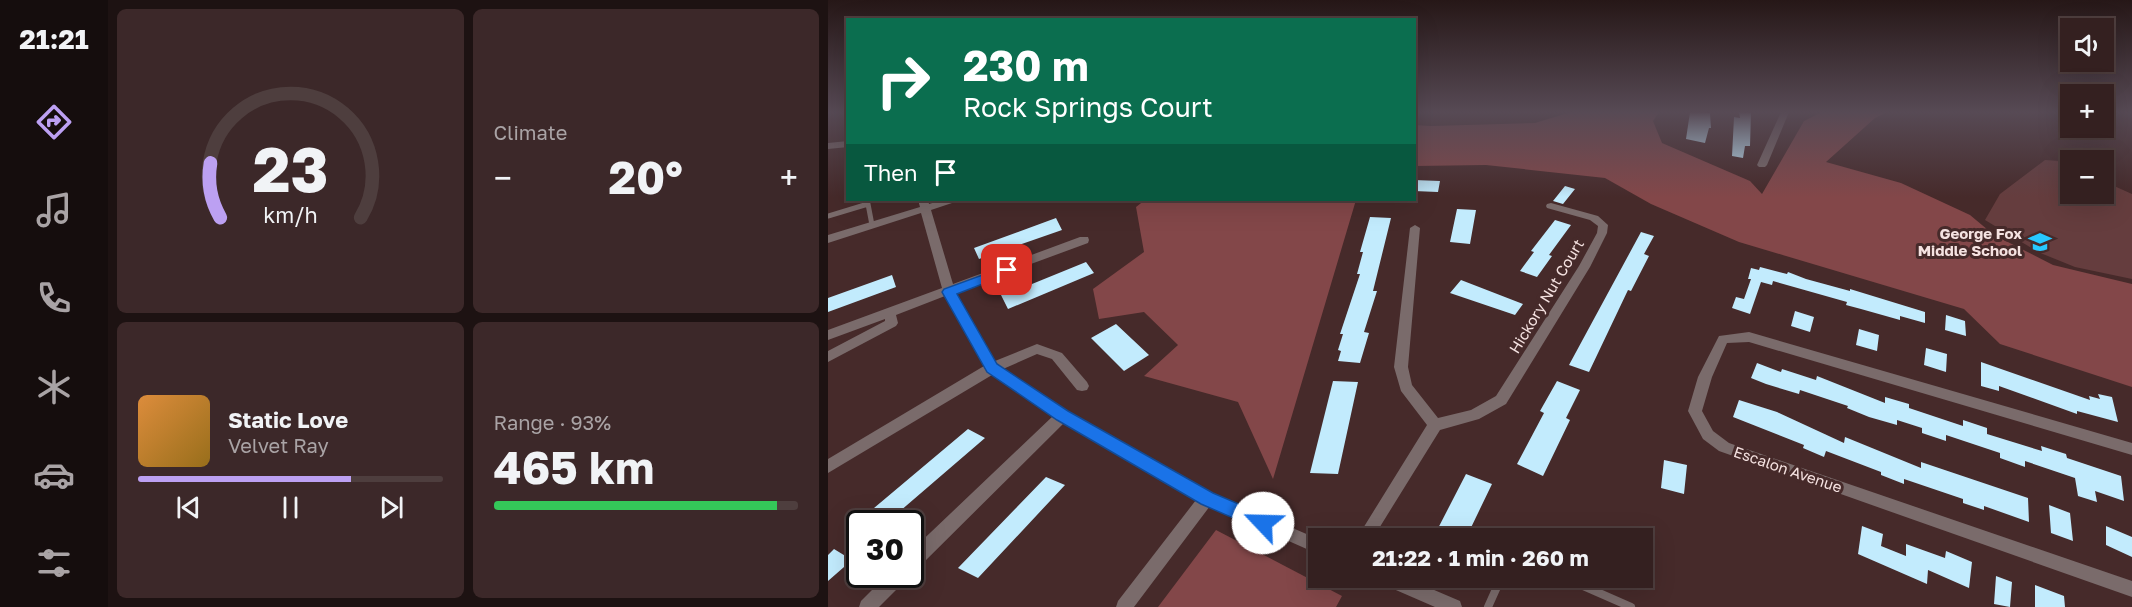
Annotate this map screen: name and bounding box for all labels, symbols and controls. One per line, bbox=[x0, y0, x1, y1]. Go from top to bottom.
map controls bbox=[2060, 18, 2114, 204]
button: sound bbox=[2060, 18, 2114, 72]
text: 21:21 bbox=[19, 23, 89, 55]
text: 230 m bbox=[963, 40, 1089, 90]
icon: right bbox=[864, 42, 942, 120]
button: + bbox=[2060, 84, 2114, 138]
text: Rock Springs Court bbox=[963, 91, 1213, 123]
icon: directions bbox=[33, 101, 75, 143]
text: Climate bbox=[494, 120, 567, 144]
text: 23 bbox=[252, 131, 328, 206]
text: 20° bbox=[609, 150, 683, 204]
button: − bbox=[2060, 150, 2114, 204]
icon: arrive bbox=[929, 156, 962, 189]
text: − bbox=[494, 158, 512, 197]
text: + bbox=[780, 158, 798, 197]
text: Then bbox=[864, 159, 917, 186]
icon: music bbox=[33, 189, 75, 231]
text: km/h bbox=[263, 202, 318, 228]
place label: George Fox Middle School bbox=[1918, 224, 2022, 259]
school or university icon: George Fox Middle School bbox=[2027, 229, 2053, 255]
street label: Hickory Nut Court bbox=[1505, 236, 1587, 356]
pin bbox=[981, 244, 1032, 295]
icon: arrive bbox=[990, 253, 1023, 286]
icon: phone bbox=[33, 277, 75, 319]
icon: climate bbox=[33, 366, 75, 408]
text: Static Love bbox=[228, 406, 348, 433]
text: Range · 93% bbox=[494, 410, 611, 434]
text: Velvet Ray bbox=[228, 433, 329, 457]
text: 465 km bbox=[494, 440, 654, 494]
street label: Escalon Avenue bbox=[1731, 442, 1845, 496]
icon: car bbox=[33, 454, 75, 496]
icon: previous bbox=[172, 491, 205, 524]
icon: pause bbox=[274, 491, 307, 524]
icon: next bbox=[375, 491, 408, 524]
position arrow bbox=[1231, 491, 1295, 555]
speed limit sign: 30 bbox=[846, 510, 924, 588]
icon: filters bbox=[33, 542, 75, 584]
text: 21:22 · 1 min · 260 m bbox=[1372, 544, 1589, 571]

